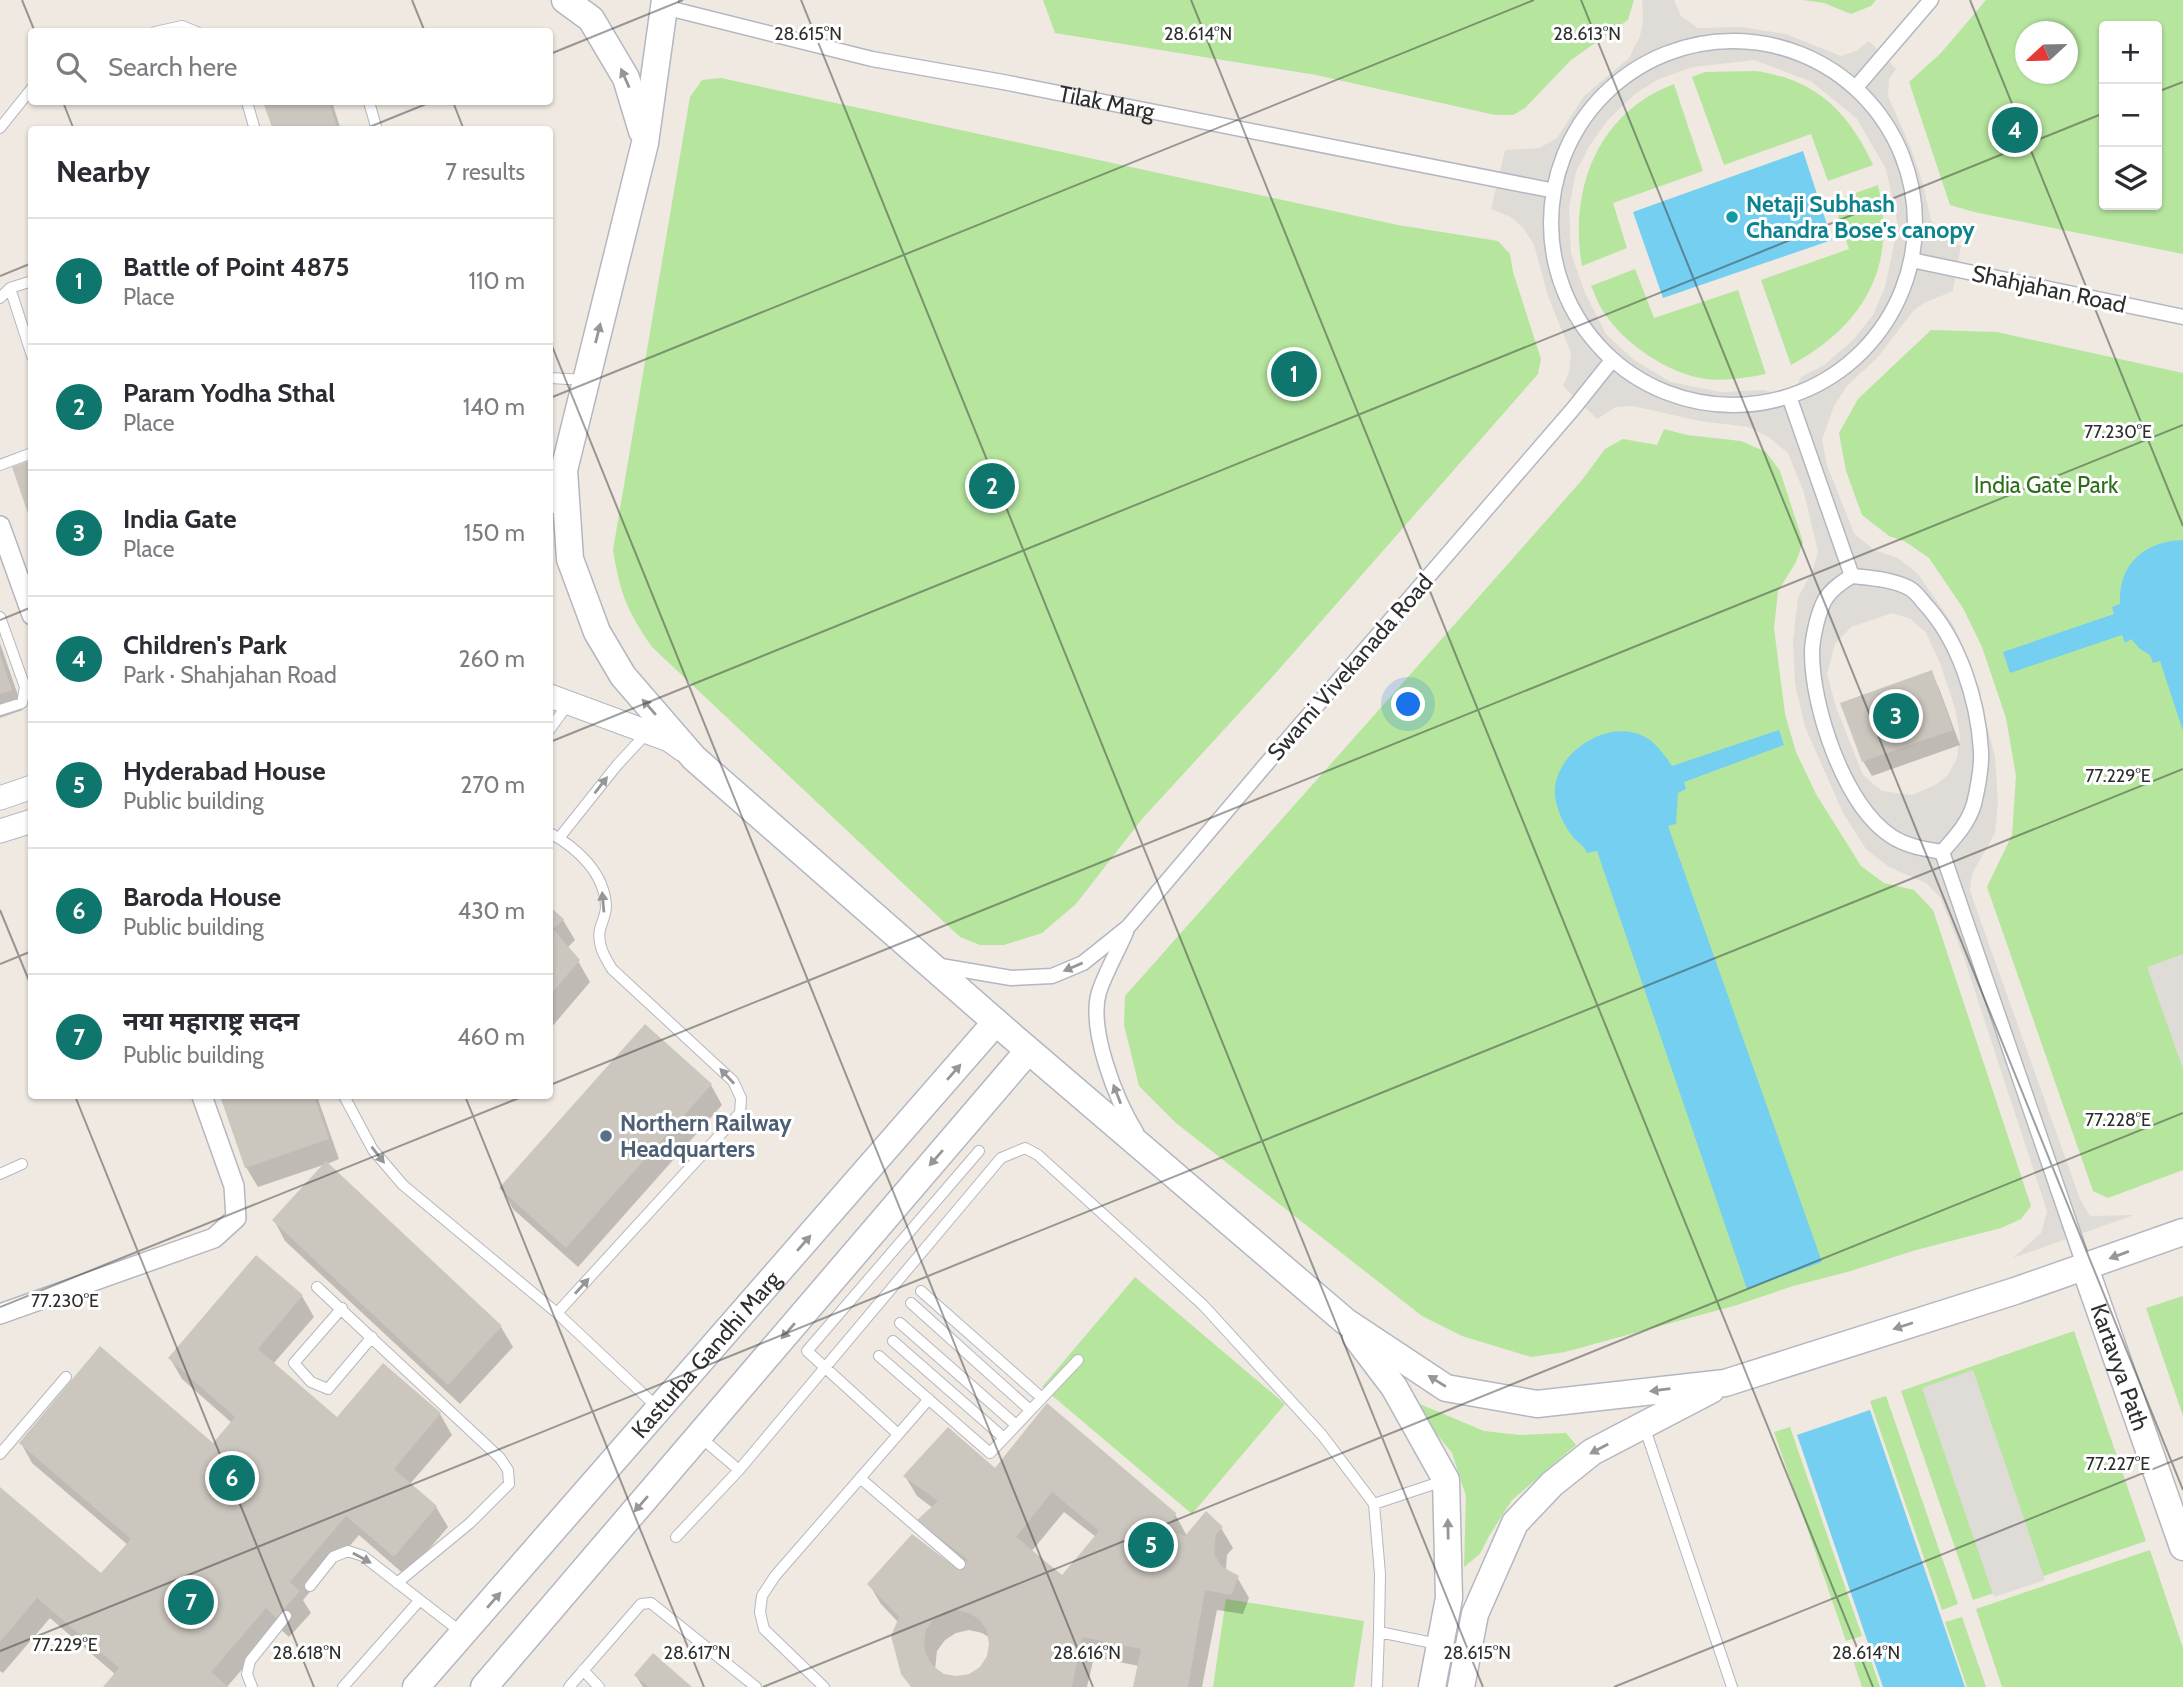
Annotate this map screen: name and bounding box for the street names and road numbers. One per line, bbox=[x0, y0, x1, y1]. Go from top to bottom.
street label: Tilak Marg bbox=[1056, 79, 1157, 126]
street label: Shahjahan Road bbox=[1969, 259, 2129, 319]
street label: Swami Vivekanada Road bbox=[1261, 568, 1439, 766]
street label: Kasturba Gandhi Marg bbox=[625, 1265, 787, 1444]
street label: Kartavya Path bbox=[2085, 1300, 2155, 1434]

